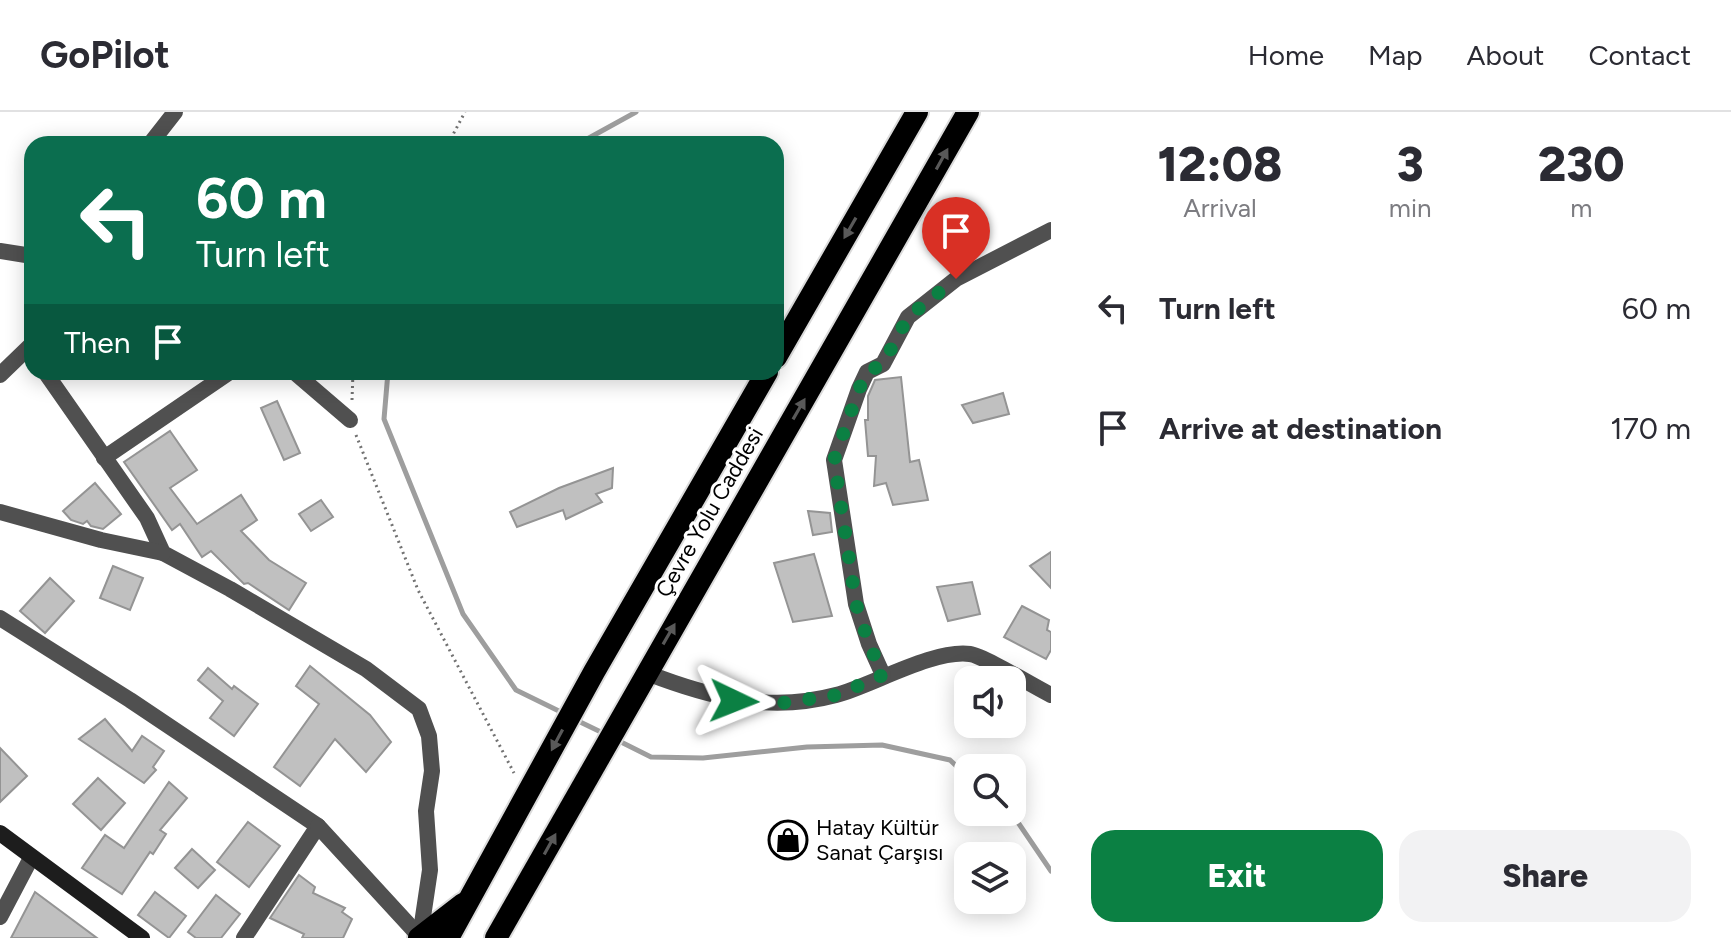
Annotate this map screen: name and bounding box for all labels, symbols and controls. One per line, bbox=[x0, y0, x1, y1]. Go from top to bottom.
text: GoPilot bbox=[40, 32, 170, 78]
text: Home bbox=[1248, 38, 1324, 72]
text: Map bbox=[1368, 38, 1423, 72]
text: About bbox=[1467, 38, 1544, 72]
text: Contact bbox=[1588, 38, 1691, 72]
text: 12:08 bbox=[1158, 135, 1282, 193]
text: 3 bbox=[1397, 135, 1424, 193]
text: 230 bbox=[1538, 135, 1624, 193]
one-way arrow bbox=[935, 148, 949, 171]
text: 60 m bbox=[196, 165, 327, 232]
icon: left bbox=[64, 168, 168, 272]
text: Arrival bbox=[1183, 192, 1257, 224]
text: min bbox=[1389, 192, 1432, 224]
text: m bbox=[1570, 192, 1592, 224]
pin bbox=[922, 197, 990, 279]
icon: arrive bbox=[934, 209, 978, 253]
one-way arrow bbox=[843, 217, 857, 239]
text: Turn left bbox=[196, 233, 330, 276]
icon: left bbox=[1091, 286, 1135, 330]
text: Turn left bbox=[1159, 290, 1276, 327]
text: 60 m bbox=[1622, 290, 1691, 327]
icon: arrive bbox=[146, 320, 190, 364]
text: Then bbox=[64, 324, 130, 361]
one-way arrow bbox=[792, 398, 806, 420]
icon: arrive bbox=[1091, 406, 1135, 450]
text: Arrive at destination bbox=[1159, 410, 1442, 447]
text: 170 m bbox=[1610, 410, 1691, 447]
street label: Çevre Yolu Caddesi bbox=[650, 423, 769, 602]
one-way arrow bbox=[662, 623, 676, 645]
position arrow bbox=[692, 659, 776, 743]
map controls bbox=[954, 666, 1026, 914]
button: sound bbox=[954, 666, 1026, 738]
one-way arrow bbox=[551, 729, 564, 752]
button: search bbox=[954, 754, 1026, 826]
place label: Hatay Kültür Sanat Çarşısı bbox=[816, 814, 943, 866]
shop icon: Hatay Kültür Sanat Çarşısı bbox=[767, 819, 809, 861]
button: Exit bbox=[1091, 830, 1383, 922]
button: Share bbox=[1399, 830, 1691, 922]
one-way arrow bbox=[543, 833, 557, 855]
button: layers bbox=[954, 842, 1026, 914]

